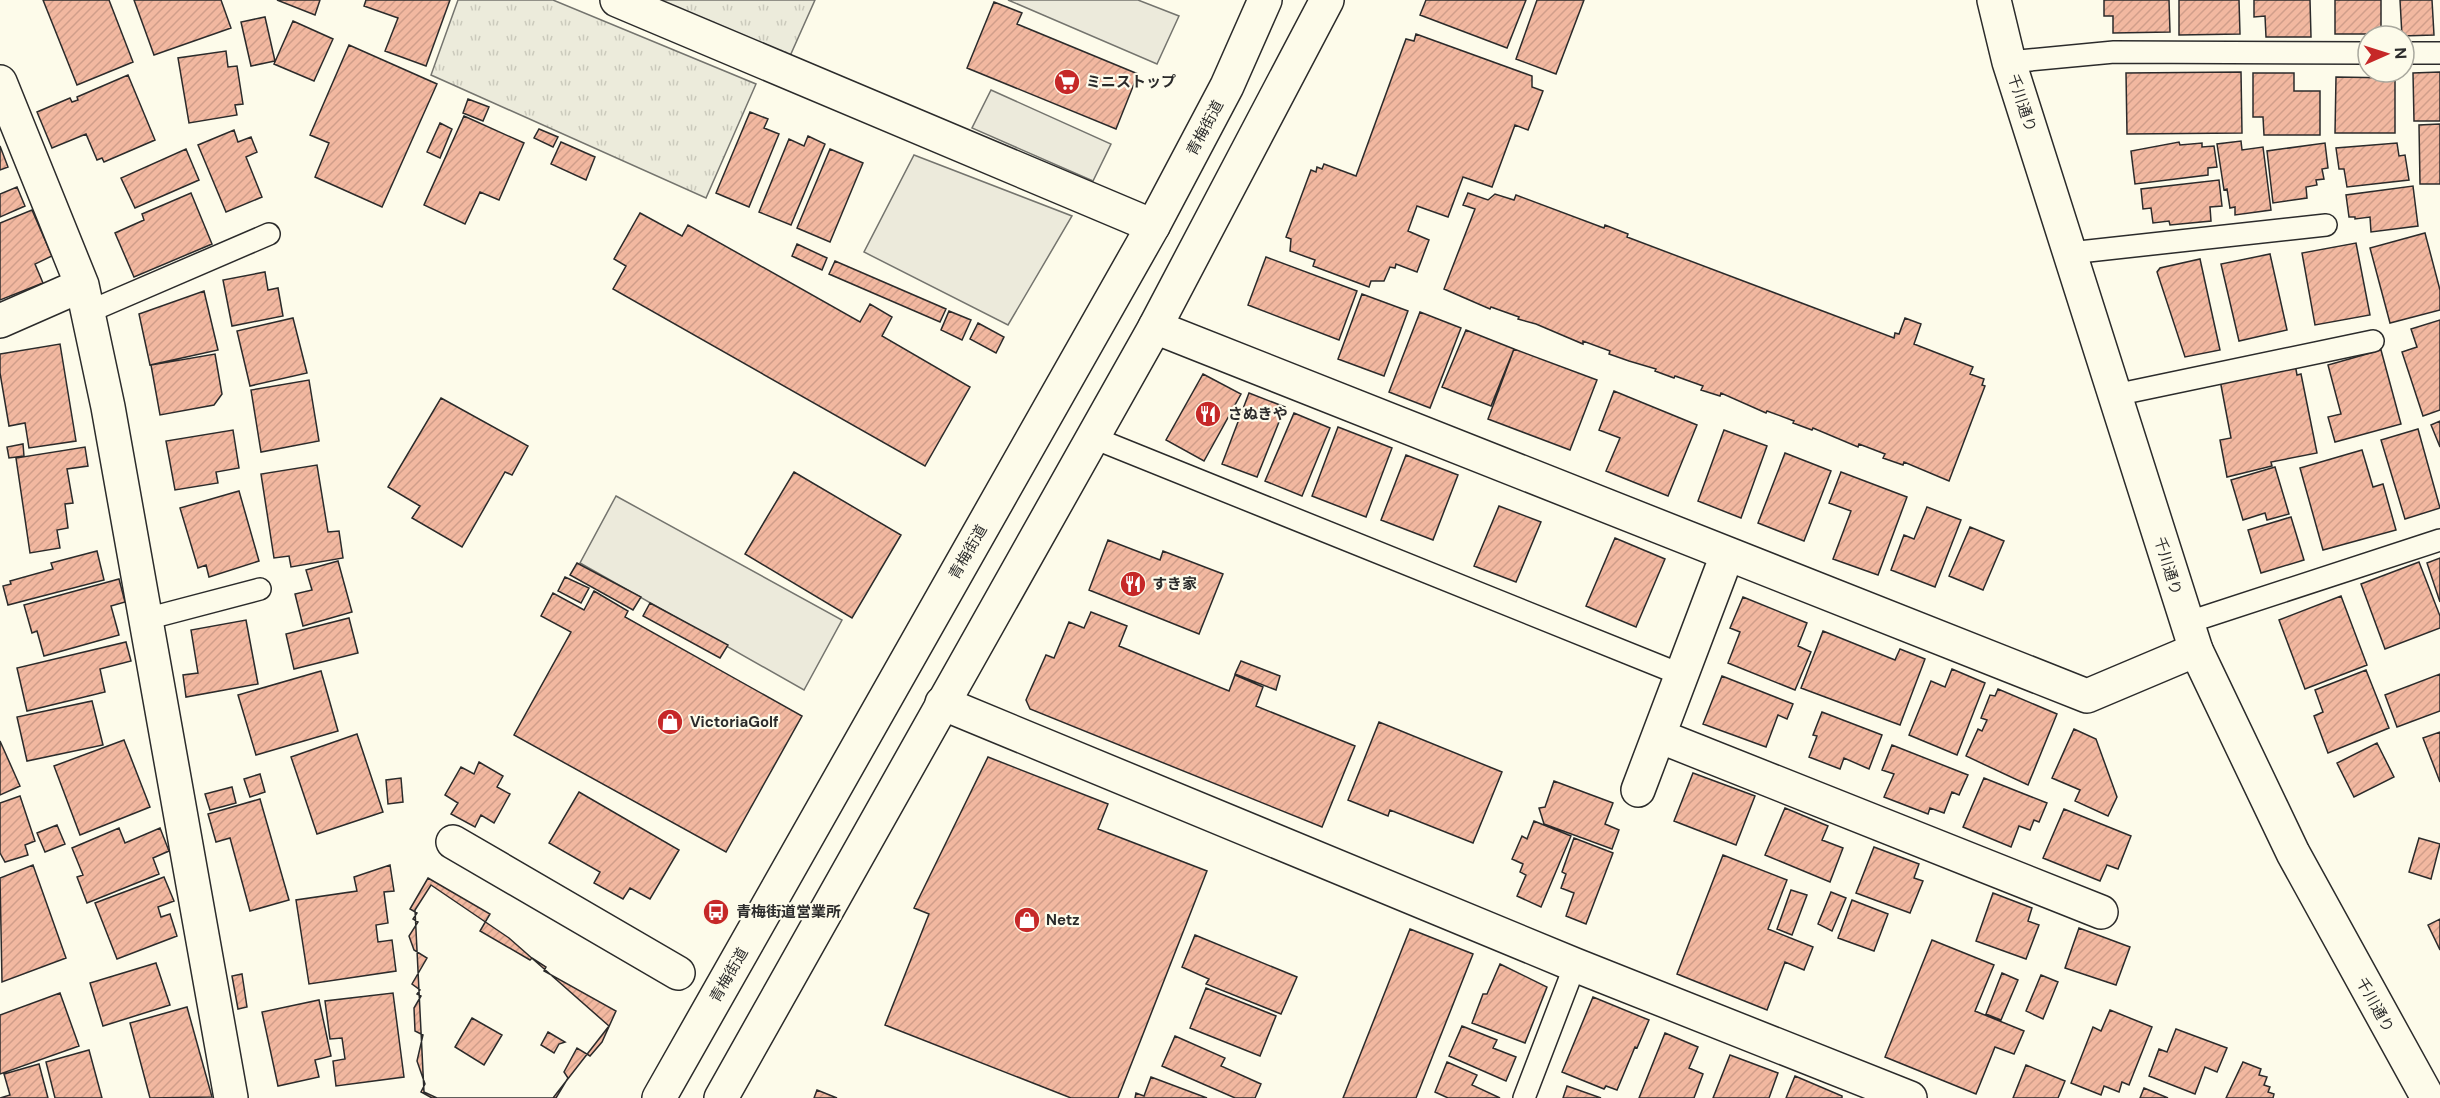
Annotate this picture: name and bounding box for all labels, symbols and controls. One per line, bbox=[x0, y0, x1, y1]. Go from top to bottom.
north arrow bbox=[2356, 24, 2416, 84]
text: N bbox=[2390, 47, 2411, 60]
supermarket icon: ミニストップ bbox=[1052, 67, 1082, 97]
street label: 千川通り bbox=[2003, 71, 2041, 135]
place label: ミニストップ bbox=[1086, 72, 1176, 92]
street label: 青梅街道 bbox=[1182, 97, 1228, 159]
restaurant icon: さぬきや bbox=[1193, 399, 1223, 429]
place label: さぬきや bbox=[1228, 404, 1288, 424]
street label: 青梅街道 bbox=[944, 521, 992, 583]
street label: 千川通り bbox=[2150, 534, 2186, 598]
restaurant icon: すき家 bbox=[1118, 569, 1148, 599]
place label: すき家 bbox=[1152, 574, 1197, 594]
shop icon: VictoriaGolf bbox=[655, 707, 685, 737]
place label: VictoriaGolf bbox=[690, 712, 779, 732]
bus stop icon: 青梅街道営業所 bbox=[701, 897, 731, 927]
place label: 青梅街道営業所 bbox=[736, 902, 841, 922]
shop icon: Netz bbox=[1012, 905, 1042, 935]
place label: Netz bbox=[1046, 910, 1080, 930]
street label: 青梅街道 bbox=[705, 944, 753, 1006]
street label: 千川通り bbox=[2352, 974, 2398, 1036]

